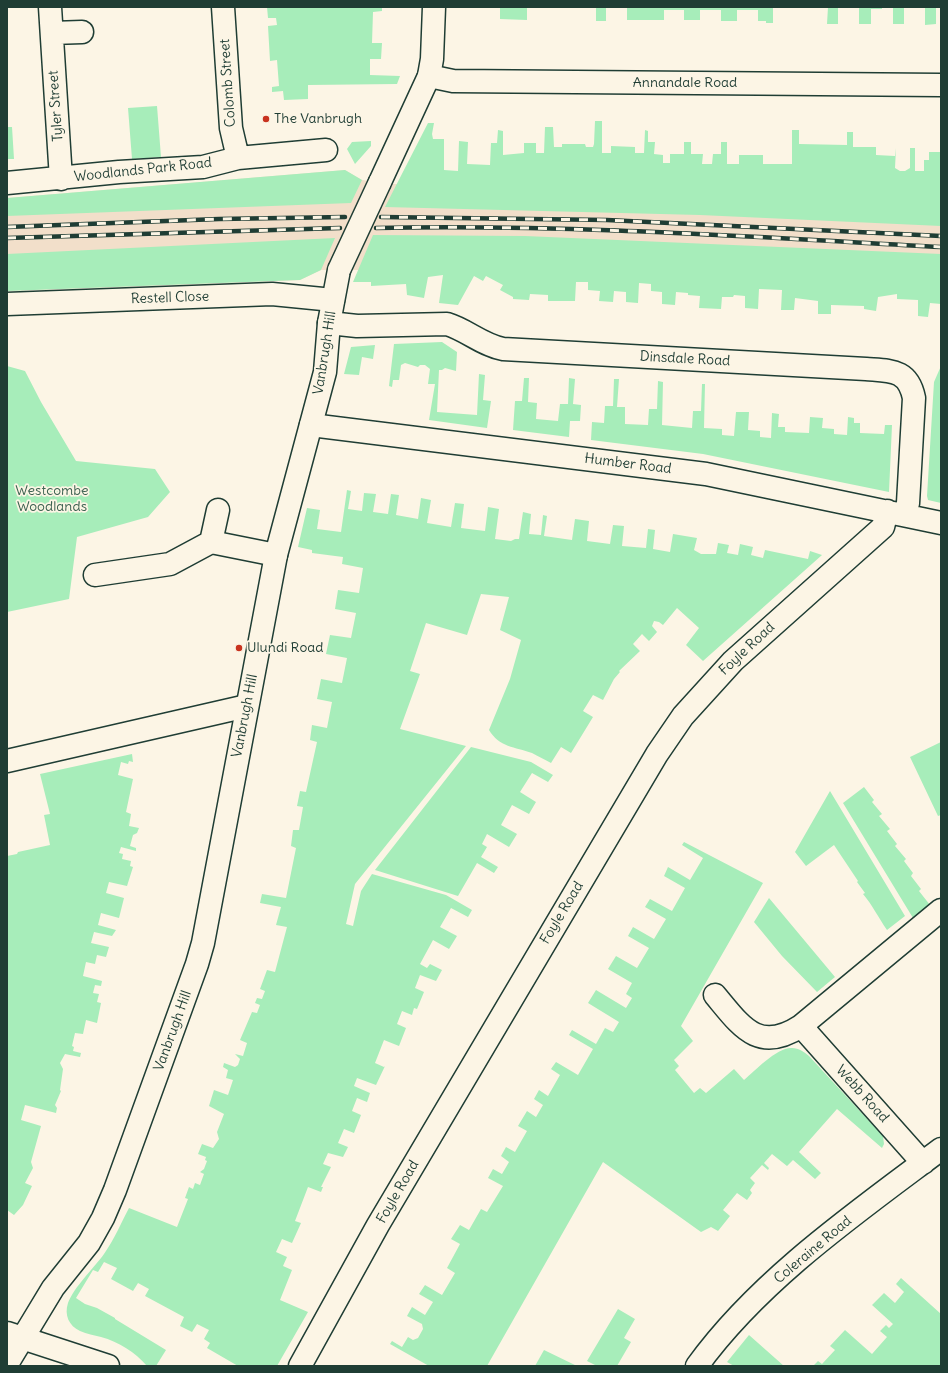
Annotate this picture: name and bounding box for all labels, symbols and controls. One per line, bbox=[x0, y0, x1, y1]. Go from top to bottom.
street label: Colomb Street bbox=[217, 38, 239, 128]
street label: Tyler Street bbox=[45, 70, 67, 142]
street label: Annandale Road bbox=[633, 75, 737, 91]
place label: The Vanbrugh bbox=[274, 111, 362, 127]
marker: The Vanbrugh bbox=[261, 114, 271, 124]
street label: Woodlands Park Road bbox=[73, 154, 213, 186]
street label: Restell Close bbox=[131, 288, 209, 308]
street label: Vanbrugh Hill bbox=[310, 310, 340, 396]
street label: Dinsdale Road bbox=[639, 348, 731, 370]
street label: Humber Road bbox=[583, 450, 673, 478]
park label: Westcombe Woodlands bbox=[15, 483, 89, 516]
street label: Foyle Road bbox=[716, 619, 778, 679]
place label: Ulundi Road bbox=[247, 640, 323, 656]
marker: Ulundi Road bbox=[234, 643, 244, 653]
street label: Vanbrugh Hill bbox=[229, 673, 261, 759]
street label: Foyle Road bbox=[537, 879, 587, 947]
street label: Vanbrugh Hill bbox=[151, 988, 195, 1074]
street label: Webb Road bbox=[832, 1062, 892, 1126]
street label: Foyle Road bbox=[373, 1158, 423, 1226]
street label: Coleraine Road bbox=[771, 1213, 855, 1287]

